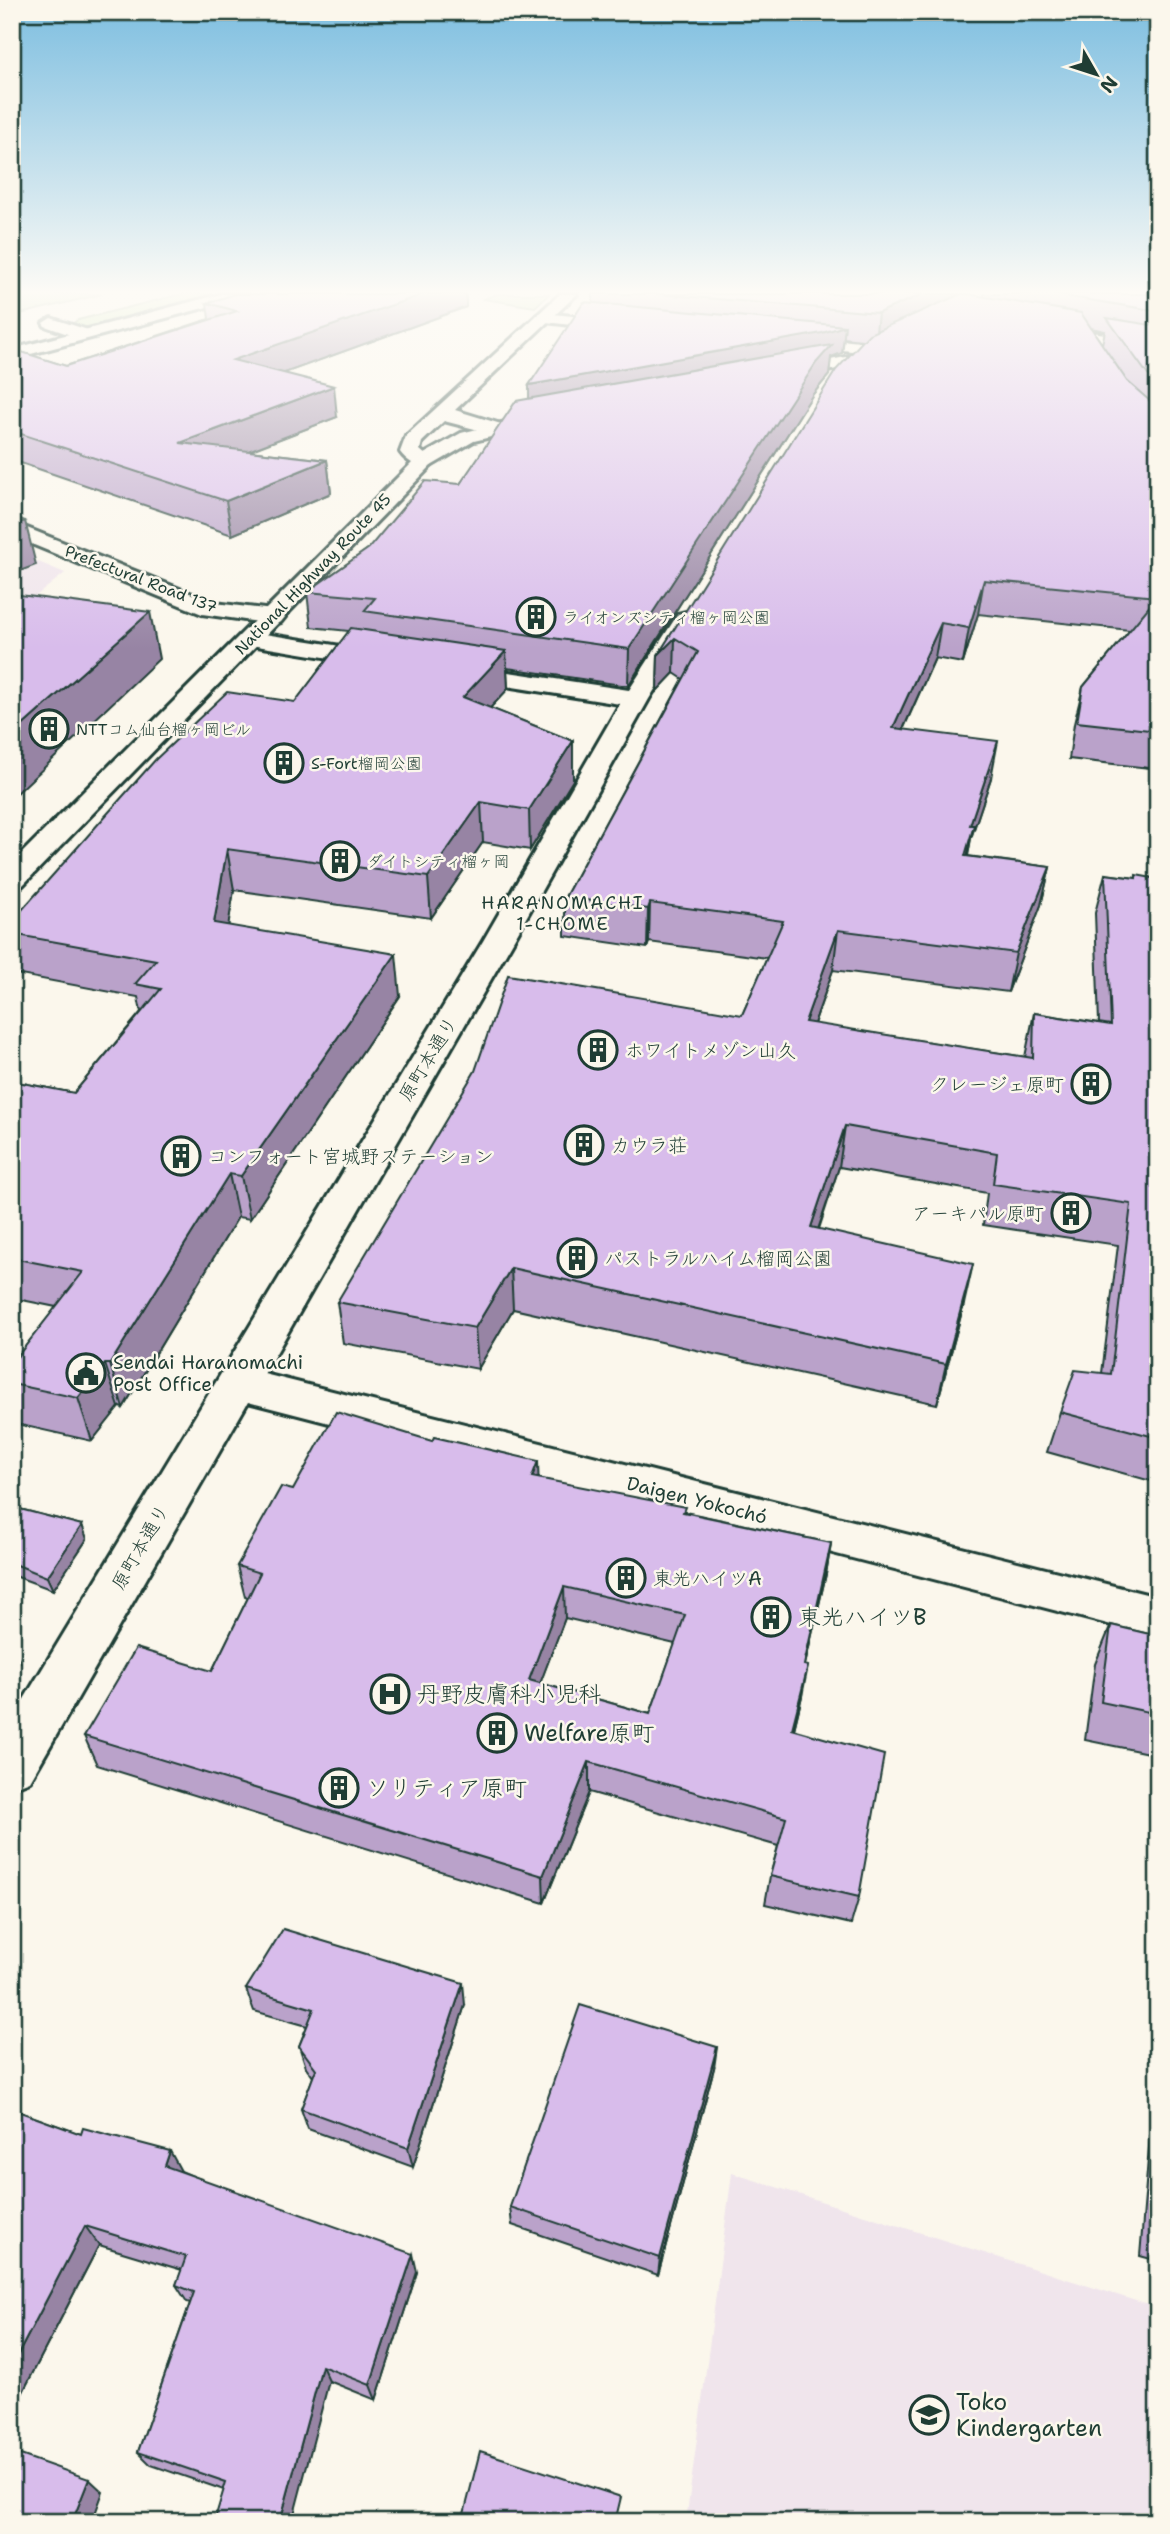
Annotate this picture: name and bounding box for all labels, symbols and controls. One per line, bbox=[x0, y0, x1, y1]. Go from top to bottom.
north arrow bbox=[1062, 38, 1132, 108]
text: N bbox=[1094, 71, 1123, 98]
street label: National Highway Route 45 bbox=[230, 489, 396, 659]
street label: Prefectural Road 137 bbox=[62, 540, 220, 618]
building icon: ライオンズシティ榴ヶ岡公園 bbox=[515, 596, 557, 638]
place label: ライオンズシティ榴ヶ岡公園 bbox=[563, 607, 770, 628]
building icon: NTTコム仙台榴ヶ岡ビル bbox=[28, 708, 70, 750]
place label: NTTコム仙台榴ヶ岡ビル bbox=[76, 719, 251, 740]
building icon: S-Fort榴岡公園 bbox=[263, 742, 305, 784]
place label: S-Fort榴岡公園 bbox=[311, 753, 422, 774]
building icon: ダイトシティ榴ヶ岡 bbox=[319, 840, 361, 882]
place label: ダイトシティ榴ヶ岡 bbox=[367, 851, 509, 872]
district label: HARANOMACHI 1-CHOME bbox=[481, 891, 645, 936]
street label: 原町本通り bbox=[393, 1012, 463, 1106]
building icon: ホワイトメゾン山久 bbox=[577, 1029, 619, 1071]
place label: ホワイトメゾン山久 bbox=[625, 1038, 796, 1063]
building icon: クレージェ原町 bbox=[1070, 1063, 1112, 1105]
place label: クレージェ原町 bbox=[930, 1072, 1064, 1097]
building icon: カウラ荘 bbox=[563, 1124, 605, 1166]
place label: カウラ荘 bbox=[611, 1133, 687, 1158]
building icon: コンフォート宮城野ステーション bbox=[160, 1135, 202, 1177]
place label: コンフォート宮城野ステーション bbox=[208, 1144, 494, 1169]
building icon: アーキパル原町 bbox=[1050, 1192, 1092, 1234]
place label: アーキパル原町 bbox=[912, 1201, 1044, 1226]
building icon: パストラルハイム榴岡公園 bbox=[556, 1237, 598, 1279]
place label: パストラルハイム榴岡公園 bbox=[604, 1246, 832, 1271]
place label: Sendai Haranomachi Post Office bbox=[113, 1350, 303, 1397]
public building icon: Sendai Haranomachi Post Office bbox=[65, 1352, 107, 1394]
street label: Daigen Yokochó bbox=[624, 1470, 770, 1530]
street label: 原町本通り bbox=[105, 1500, 175, 1594]
building icon: 東光ハイツA bbox=[605, 1557, 647, 1599]
place label: 東光ハイツA bbox=[653, 1566, 762, 1591]
building icon: 東光ハイツB bbox=[750, 1596, 792, 1638]
place label: 東光ハイツB bbox=[798, 1602, 927, 1632]
hospital icon: 丹野皮膚科小児科 bbox=[369, 1673, 411, 1715]
place label: 丹野皮膚科小児科 bbox=[417, 1679, 601, 1709]
building icon: Welfare原町 bbox=[476, 1712, 518, 1754]
place label: Welfare原町 bbox=[524, 1718, 655, 1748]
building icon: ソリティア原町 bbox=[318, 1767, 360, 1809]
place label: ソリティア原町 bbox=[366, 1773, 527, 1803]
place label: Toko Kindergarten bbox=[956, 2387, 1102, 2443]
school or university icon: Toko Kindergarten bbox=[908, 2394, 950, 2436]

